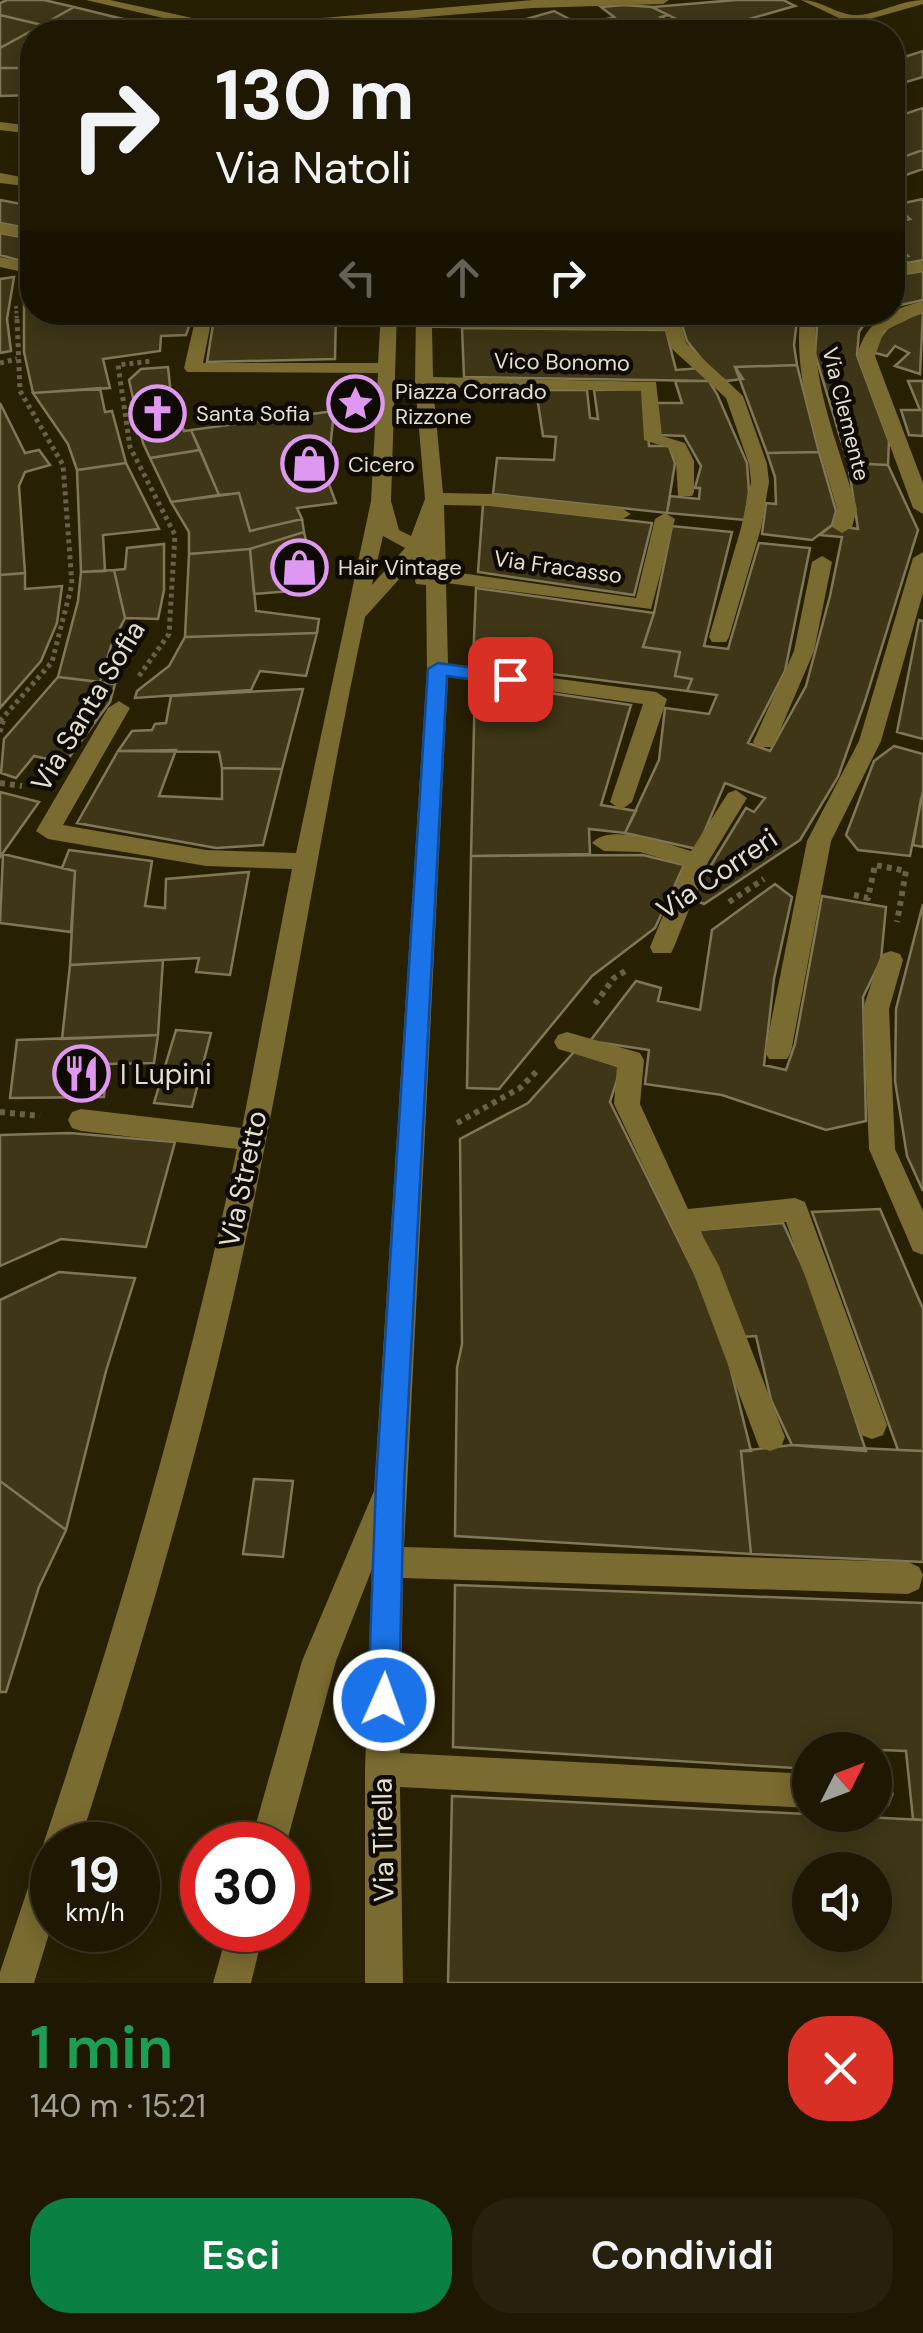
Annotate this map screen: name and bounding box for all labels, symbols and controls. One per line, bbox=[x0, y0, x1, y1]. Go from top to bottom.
text: 130 m bbox=[215, 50, 414, 141]
icon: right bbox=[50, 60, 180, 190]
text: Via Natoli bbox=[215, 138, 412, 197]
icon: left bbox=[330, 250, 385, 305]
icon: ahead bbox=[435, 250, 490, 305]
icon: right bbox=[540, 250, 595, 305]
street label: Via Clemente bbox=[815, 344, 877, 484]
street label: Vico Bonomo bbox=[494, 346, 630, 378]
place icon: Piazza Corrado Rizzone bbox=[326, 374, 386, 434]
place label: Piazza Corrado Rizzone bbox=[395, 377, 547, 431]
church icon: Santa Sofia bbox=[127, 383, 187, 443]
place label: Santa Sofia bbox=[196, 399, 310, 428]
shop icon: Cicero bbox=[279, 434, 339, 494]
place label: Cicero bbox=[348, 450, 415, 479]
shop icon: Hair Vintage bbox=[269, 537, 329, 597]
street label: Via Fracasso bbox=[492, 544, 624, 590]
place label: Hair Vintage bbox=[338, 553, 462, 582]
street label: Via Santa Sofia bbox=[22, 614, 154, 798]
pin bbox=[468, 637, 553, 722]
icon: arrive bbox=[483, 652, 538, 707]
street label: Via Correri bbox=[649, 820, 785, 928]
restaurant icon: I Lupini bbox=[51, 1044, 111, 1104]
place label: I Lupini bbox=[120, 1056, 212, 1093]
street label: Via Stretto bbox=[210, 1107, 276, 1251]
position arrow bbox=[332, 1648, 436, 1752]
north arrow bbox=[792, 1732, 892, 1832]
map controls bbox=[792, 1732, 892, 1952]
street label: Via Tirella bbox=[363, 1778, 403, 1902]
speed limit sign: 30 bbox=[180, 1822, 310, 1952]
text: 19 bbox=[70, 1842, 120, 1908]
button: sound bbox=[792, 1852, 892, 1952]
text: km/h bbox=[65, 1896, 125, 1929]
text: 1 min bbox=[30, 2008, 173, 2087]
button: close bbox=[788, 2016, 893, 2121]
text: 140 m · 15:21 bbox=[30, 2085, 206, 2127]
button: Esci bbox=[30, 2198, 452, 2313]
button: Condividi bbox=[472, 2198, 893, 2313]

